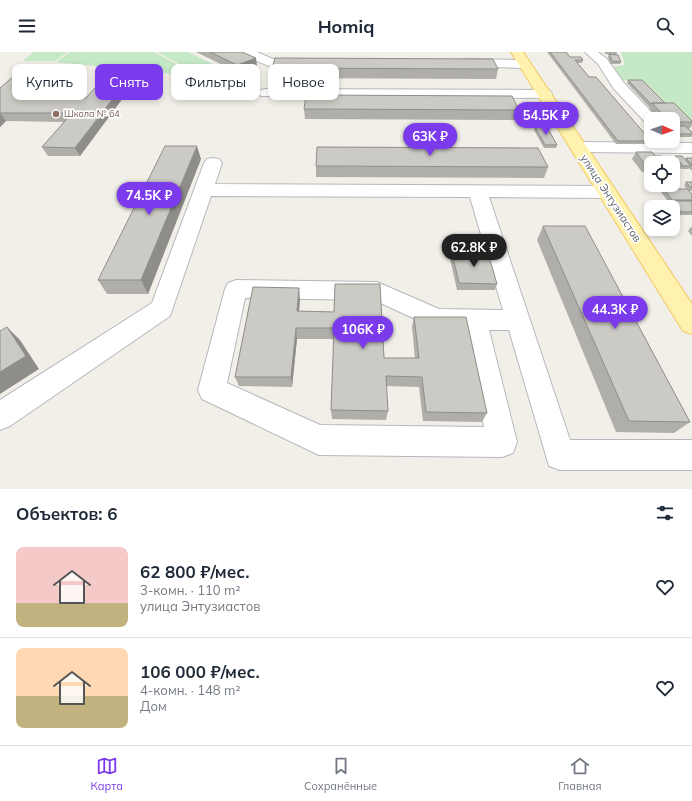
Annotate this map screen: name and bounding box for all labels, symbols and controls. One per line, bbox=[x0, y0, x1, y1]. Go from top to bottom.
icon: menu bbox=[16, 15, 38, 37]
text: Homiq bbox=[318, 15, 374, 38]
icon: search bbox=[654, 15, 676, 37]
chip: Купить bbox=[12, 64, 87, 100]
chip: Снять bbox=[95, 64, 163, 100]
chip: Фильтры bbox=[171, 64, 260, 100]
chip: Новое bbox=[268, 64, 339, 100]
pin: 54.5K ₽ bbox=[509, 102, 583, 136]
text: 54.5K ₽ bbox=[523, 107, 569, 123]
place label: Школа № 64 bbox=[64, 108, 120, 119]
marker: Школа № 64 bbox=[51, 109, 61, 119]
north arrow bbox=[644, 112, 680, 148]
map controls bbox=[644, 112, 680, 236]
pin: 63K ₽ bbox=[402, 123, 458, 157]
text: 63K ₽ bbox=[412, 128, 448, 144]
street label: улица Энтузиастов bbox=[577, 151, 645, 245]
button: locate bbox=[644, 156, 680, 192]
pin: 74.5K ₽ bbox=[112, 182, 186, 216]
text: 74.5K ₽ bbox=[126, 187, 172, 203]
button: layers bbox=[644, 200, 680, 236]
pin: 62.8K ₽ bbox=[437, 234, 511, 268]
text: 62.8K ₽ bbox=[451, 239, 497, 255]
pin: 44.3K ₽ bbox=[578, 296, 652, 330]
text: 44.3K ₽ bbox=[592, 301, 638, 317]
pin: 106K ₽ bbox=[330, 316, 396, 350]
text: 106K ₽ bbox=[341, 321, 385, 337]
icon: filters bbox=[654, 502, 676, 524]
text: Объектов: 6 bbox=[16, 503, 117, 524]
text: 62 800 ₽/мес. bbox=[140, 561, 249, 582]
icon: home bbox=[48, 563, 96, 611]
icon: heart bbox=[654, 576, 676, 598]
text: 3-комн. · 110 m² bbox=[140, 582, 240, 598]
text: улица Энтузиастов bbox=[140, 598, 261, 614]
text: 106 000 ₽/мес. bbox=[140, 661, 260, 682]
icon: home bbox=[48, 664, 96, 712]
icon: heart bbox=[654, 677, 676, 699]
text: 4-комн. · 148 m² bbox=[140, 682, 240, 698]
text: Дом bbox=[140, 698, 167, 714]
tab: Карта bbox=[91, 755, 123, 793]
tab: Сохранённые bbox=[304, 755, 377, 793]
tab: Главная bbox=[558, 755, 601, 793]

